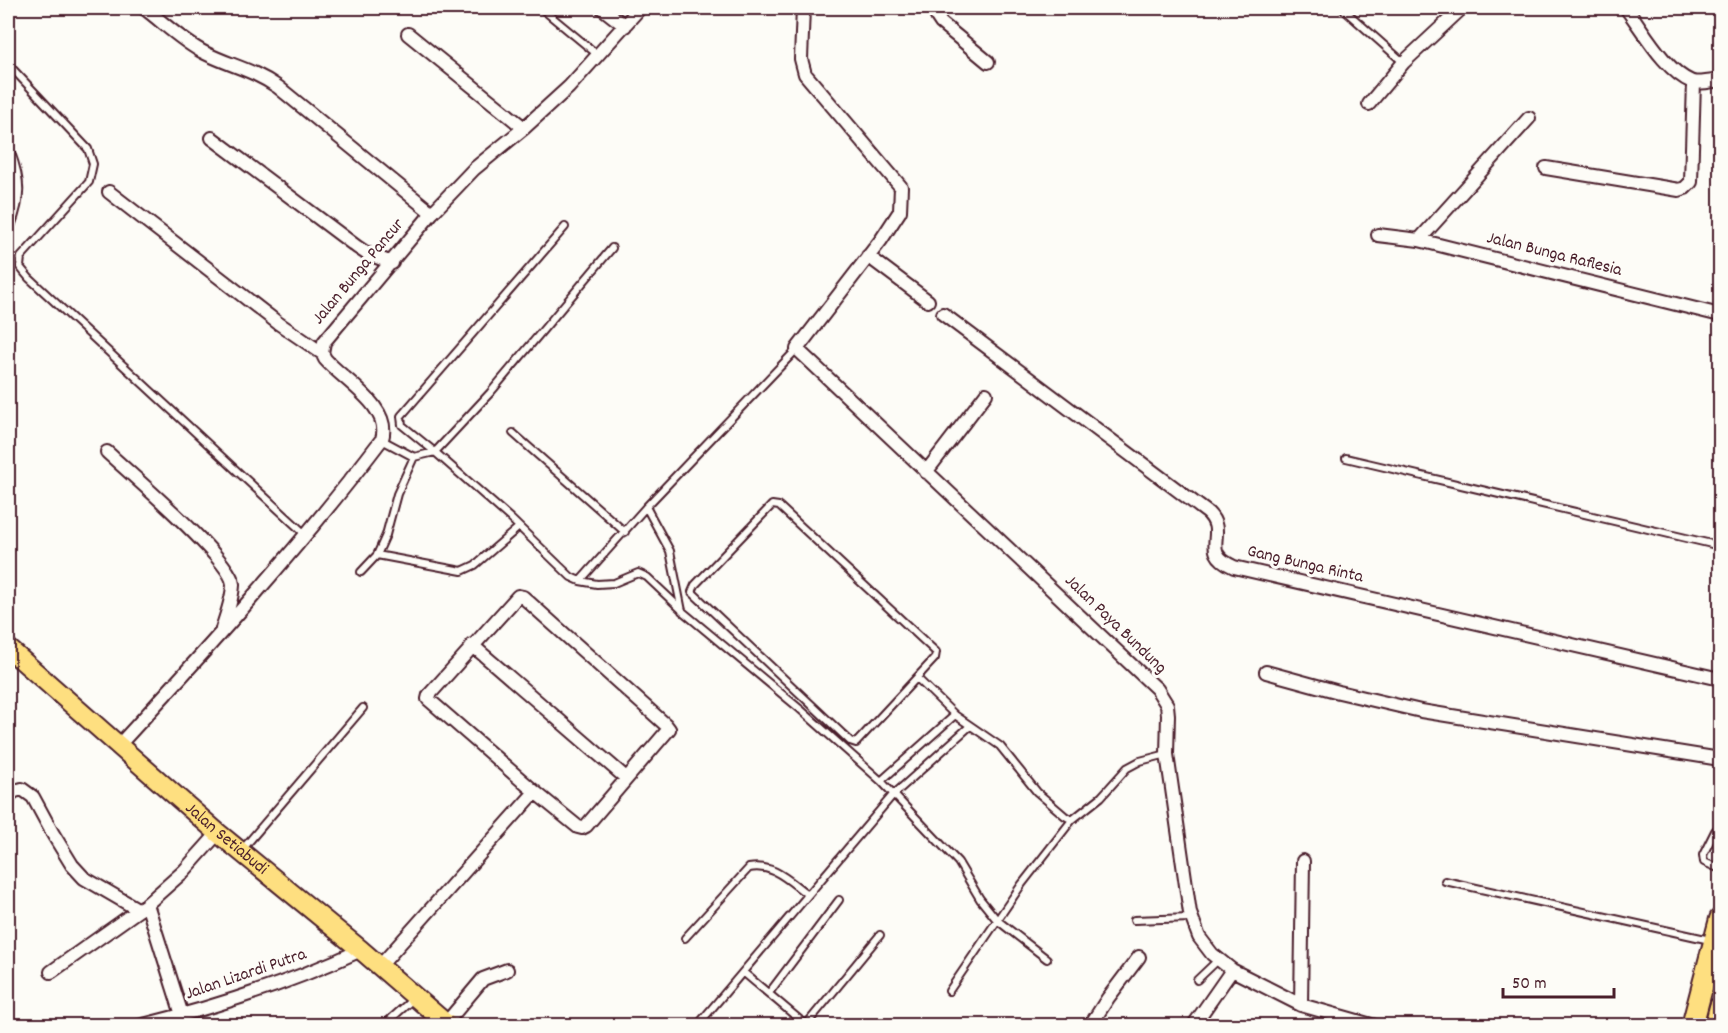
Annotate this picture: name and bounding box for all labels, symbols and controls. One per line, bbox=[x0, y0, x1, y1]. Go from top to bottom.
street label: Jalan Bunga Pancur bbox=[307, 213, 411, 331]
street label: Jalan Bunga Raflesia bbox=[1484, 226, 1625, 284]
street label: Gang Bunga Rinta bbox=[1245, 540, 1366, 591]
street label: Jalan Paya Bundung bbox=[1058, 570, 1172, 680]
street label: Jalan Setiabudi bbox=[179, 797, 273, 881]
street label: Jalan Lizardi Putra bbox=[182, 942, 310, 1007]
scale bar bbox=[1503, 961, 1614, 999]
text: 50 m bbox=[1512, 972, 1547, 997]

